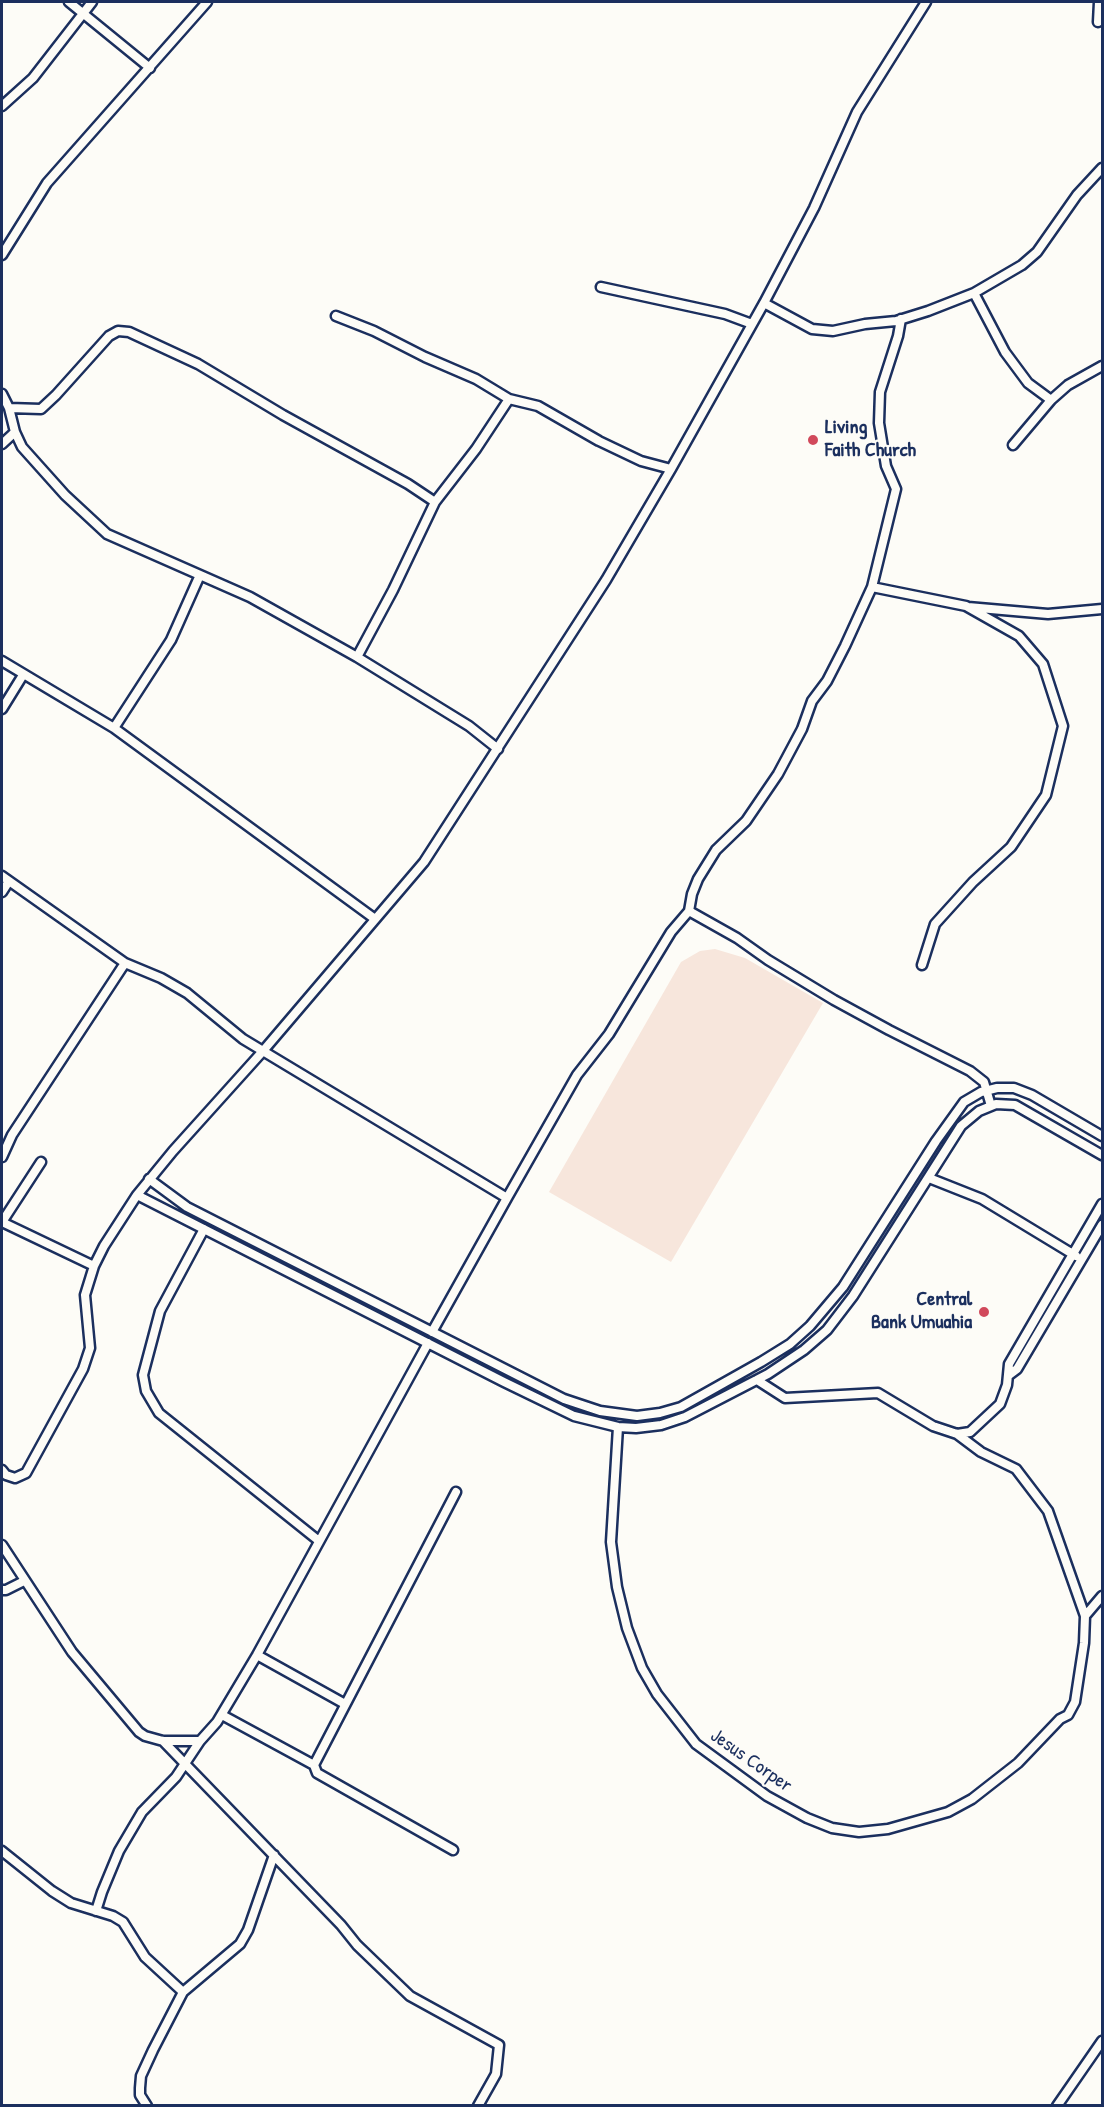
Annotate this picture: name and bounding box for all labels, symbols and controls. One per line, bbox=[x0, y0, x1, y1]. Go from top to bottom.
place label: Living Faith Church bbox=[825, 416, 916, 463]
marker: Living Faith Church bbox=[806, 433, 820, 447]
place label: Central Bank Umuahia bbox=[871, 1288, 972, 1335]
marker: Central Bank Umuahia bbox=[977, 1305, 991, 1319]
street label: Jesus Corper bbox=[705, 1724, 797, 1798]

